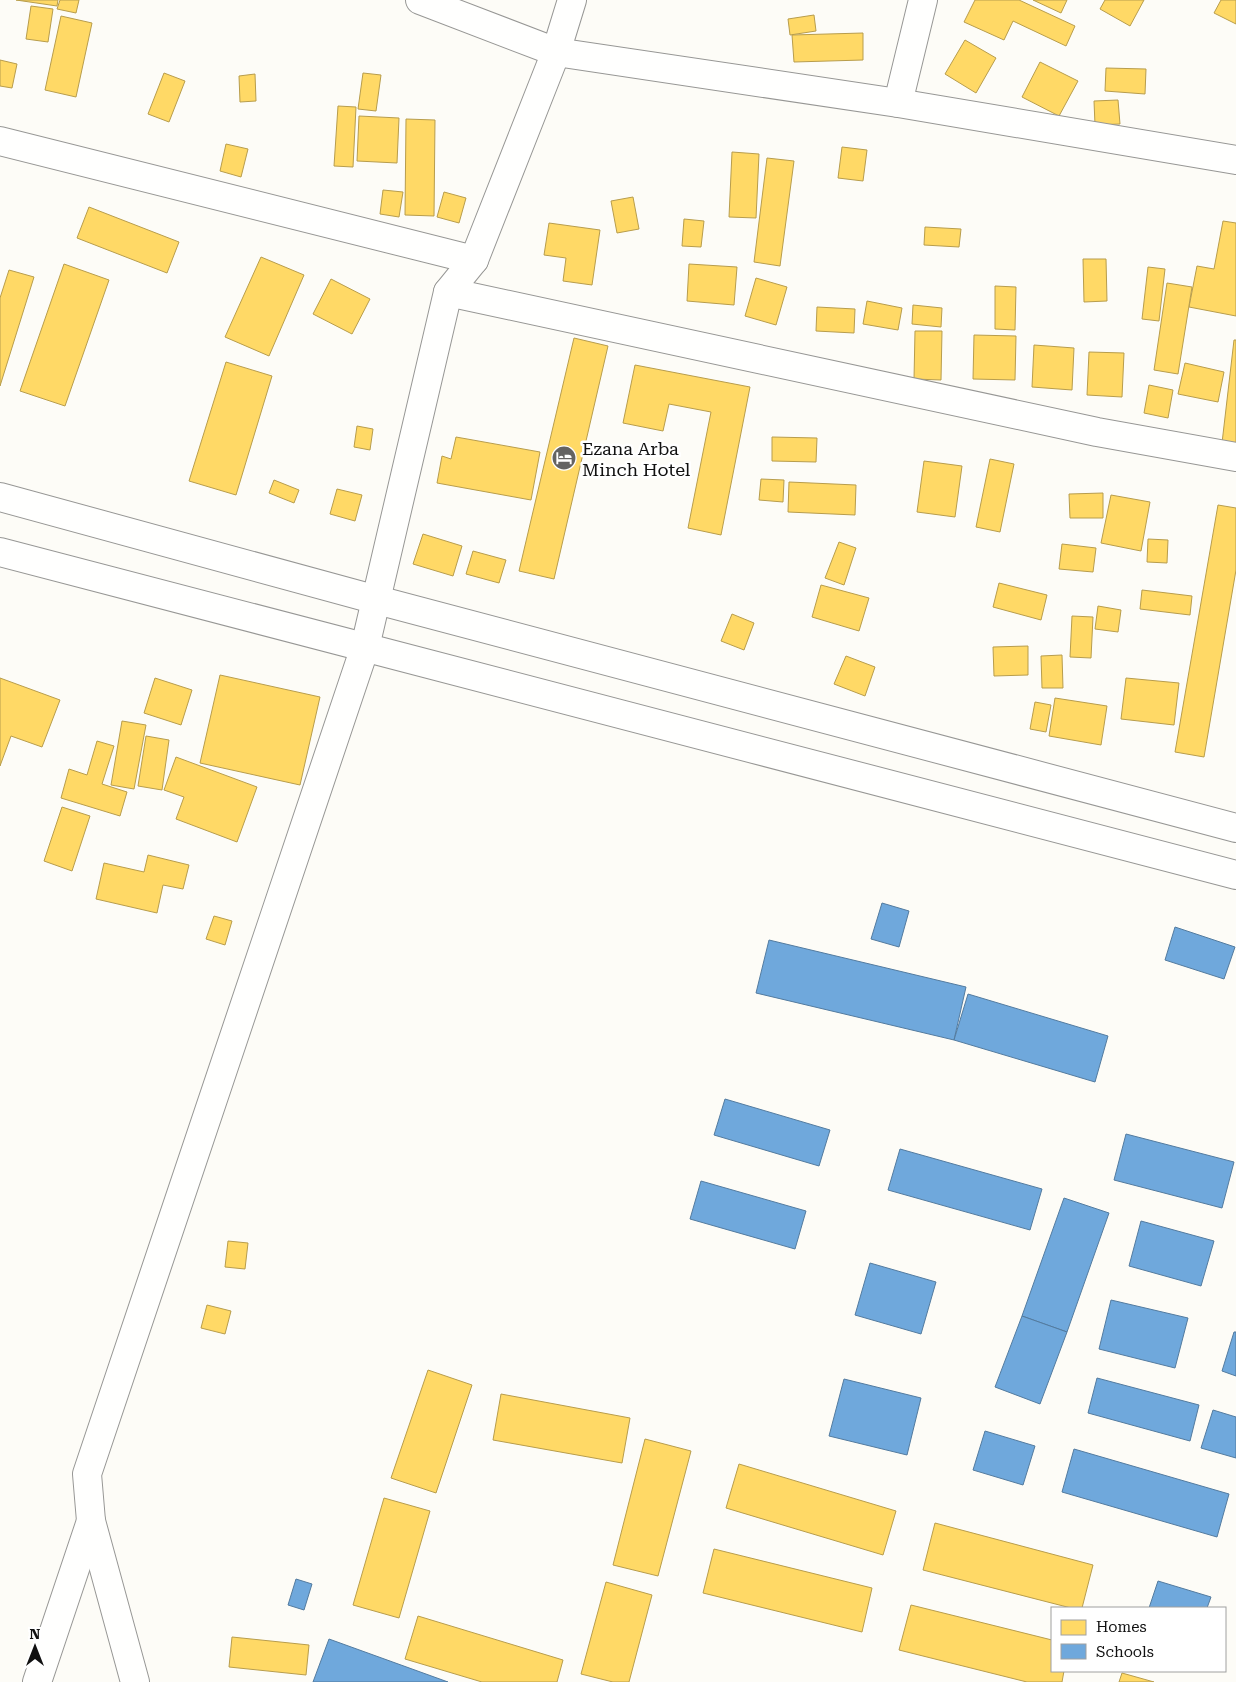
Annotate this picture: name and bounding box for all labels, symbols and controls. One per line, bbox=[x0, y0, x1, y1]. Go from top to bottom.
place label: Ezana Arba Minch Hotel bbox=[582, 438, 691, 480]
hotel icon: Ezana Arba Minch Hotel bbox=[551, 445, 577, 471]
legend bbox=[1051, 1607, 1226, 1672]
text: Homes bbox=[1096, 1618, 1147, 1636]
north arrow bbox=[10, 1622, 60, 1672]
text: N bbox=[30, 1626, 41, 1642]
text: Schools bbox=[1096, 1643, 1154, 1661]

